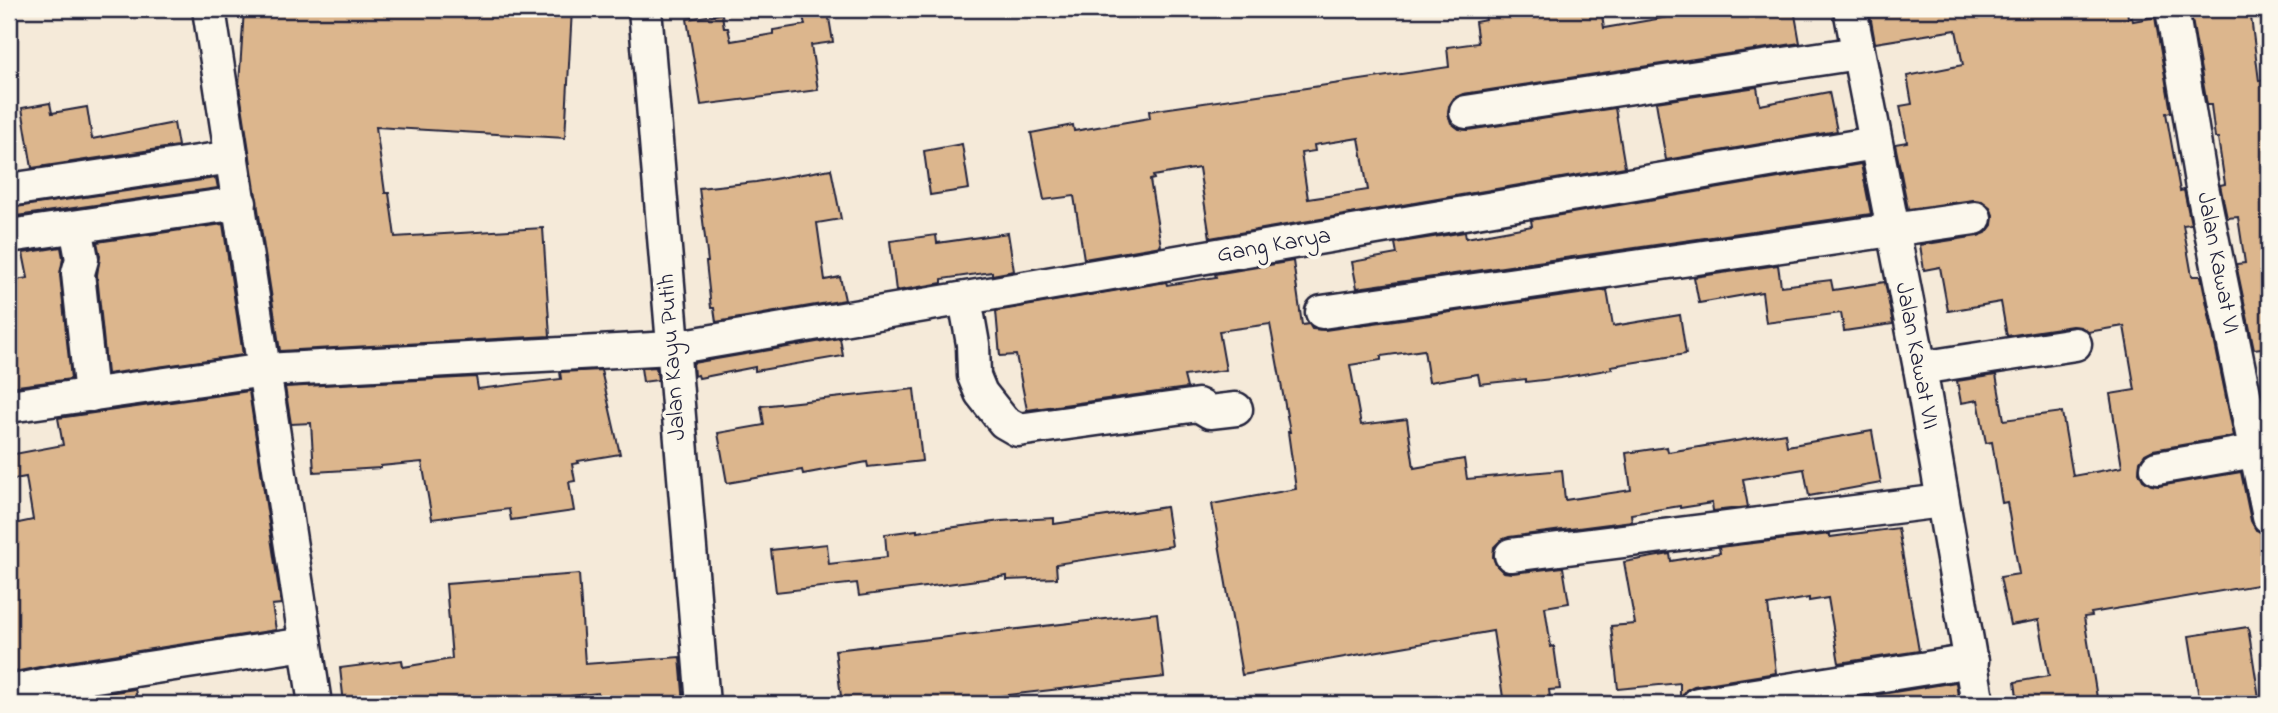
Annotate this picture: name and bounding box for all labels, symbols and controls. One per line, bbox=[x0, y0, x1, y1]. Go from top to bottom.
street label: Jalan Kawat VI bbox=[2186, 189, 2248, 337]
street label: Gang Karya bbox=[1214, 219, 1334, 274]
street label: Jalan Kayu Putih bbox=[650, 272, 697, 442]
street label: Jalan Kawat VII bbox=[1885, 279, 1947, 433]

